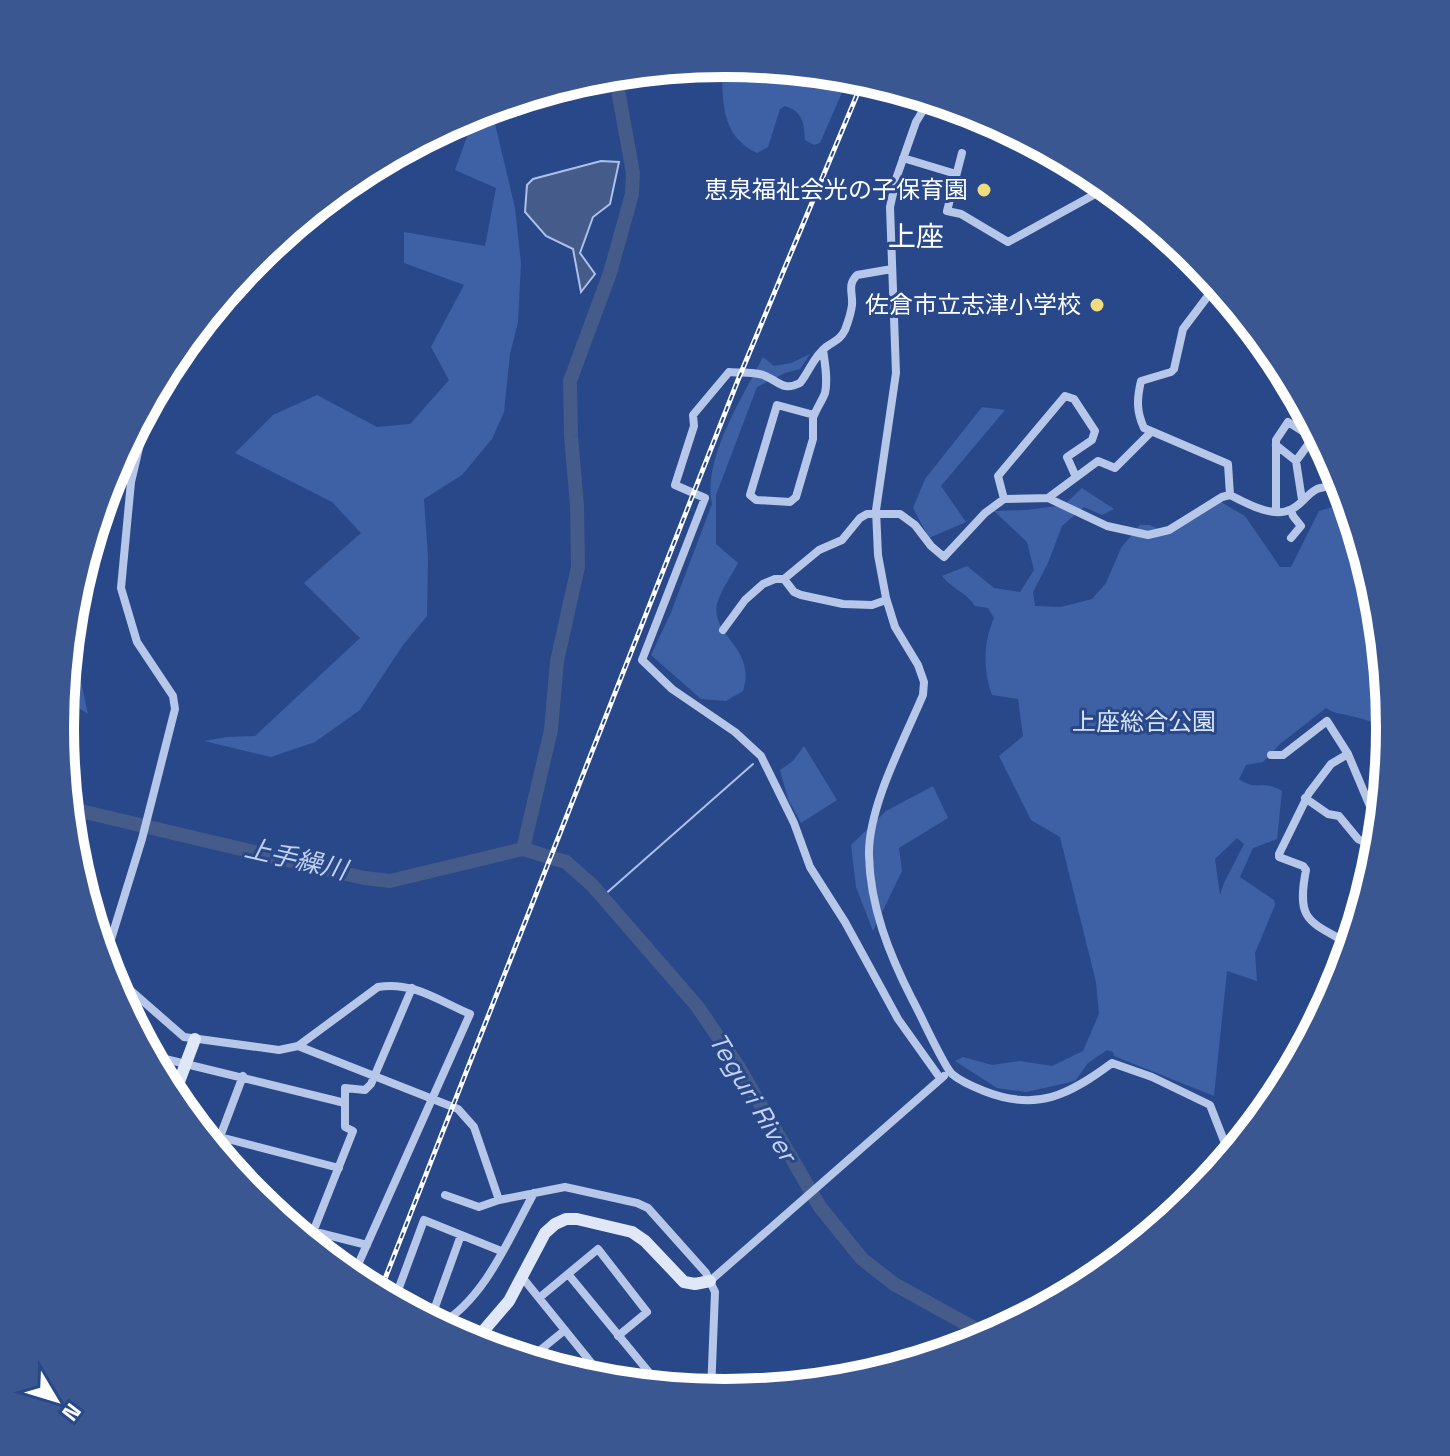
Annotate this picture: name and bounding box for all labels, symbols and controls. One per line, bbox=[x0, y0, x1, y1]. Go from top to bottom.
place label: 恵泉福祉会光の子保育園 bbox=[704, 174, 968, 205]
marker: 恵泉福祉会光の子保育園 bbox=[975, 181, 993, 199]
district label: 上座 bbox=[888, 218, 944, 254]
place label: 佐倉市立志津小学校 bbox=[865, 289, 1081, 320]
marker: 佐倉市立志津小学校 bbox=[1088, 296, 1106, 314]
park label: 上座総合公園 bbox=[1072, 706, 1216, 737]
water label: 上手繰川 bbox=[242, 831, 353, 888]
water label: Teguri River bbox=[701, 1026, 807, 1171]
north arrow bbox=[16, 1360, 96, 1440]
text: N bbox=[56, 1398, 87, 1427]

